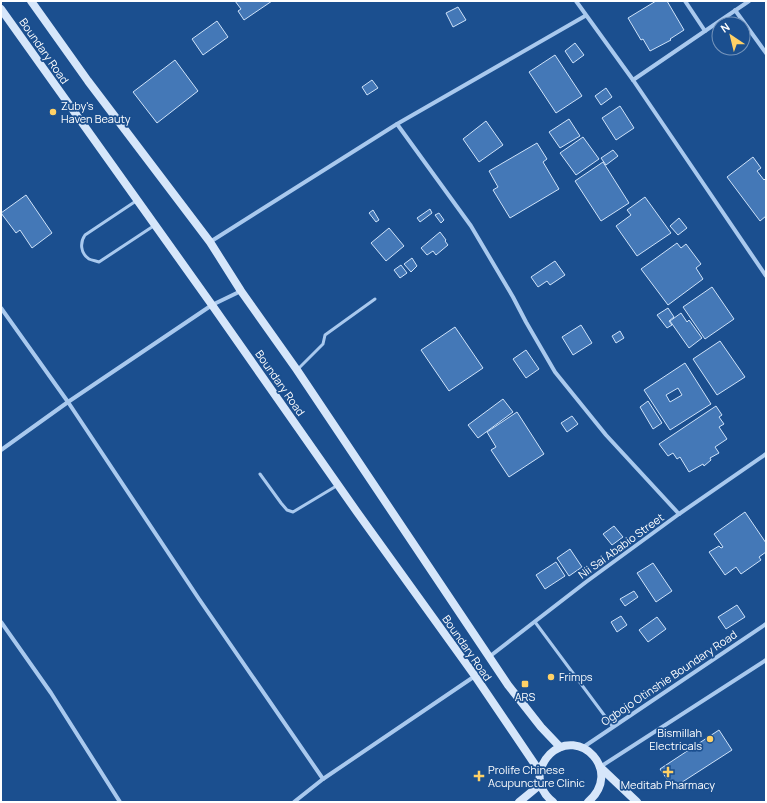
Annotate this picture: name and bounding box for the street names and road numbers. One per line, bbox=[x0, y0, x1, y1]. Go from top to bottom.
street label: Boundary Road bbox=[16, 15, 73, 87]
street label: Boundary Road bbox=[252, 347, 309, 419]
street label: Nii Sai Ababio Street bbox=[575, 509, 666, 582]
street label: Boundary Road bbox=[439, 612, 496, 684]
street label: Ogbojo Otinshie Boundary Road bbox=[598, 626, 740, 729]

